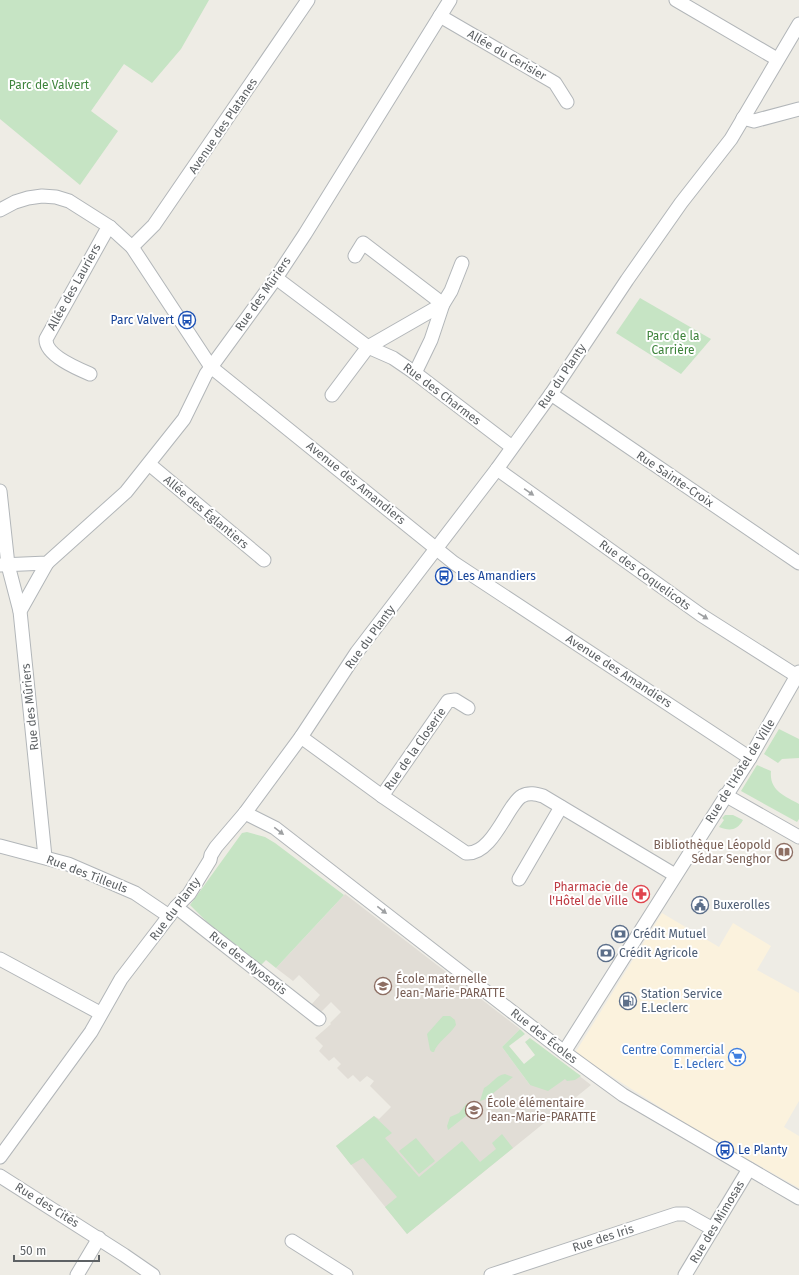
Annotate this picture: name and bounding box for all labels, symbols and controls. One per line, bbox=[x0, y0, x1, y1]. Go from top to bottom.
street label: Allée du Cerisier bbox=[465, 27, 549, 83]
street label: Avenue des Platanes bbox=[186, 75, 260, 176]
park label: Parc de Valvert bbox=[9, 78, 90, 92]
street label: Allée des Lauriers bbox=[44, 241, 104, 333]
street label: Rue des Mûriers bbox=[232, 254, 294, 334]
bus stop icon: Parc Valvert bbox=[177, 310, 197, 330]
place label: Parc Valvert bbox=[111, 313, 175, 327]
park label: Parc de la Carrière bbox=[647, 329, 699, 357]
street label: Rue du Planty bbox=[535, 341, 589, 411]
street label: Rue des Charmes bbox=[400, 360, 484, 428]
street label: Avenue des Amandiers bbox=[304, 439, 409, 528]
street label: Rue Sainte-Croix bbox=[634, 448, 716, 510]
street label: Allée des Églantiers bbox=[161, 472, 252, 552]
one-way arrow bbox=[523, 488, 534, 496]
street label: Rue des Coquelicots bbox=[596, 537, 694, 613]
bus stop icon: Les Amandiers bbox=[434, 566, 454, 586]
place label: Les Amandiers bbox=[457, 569, 536, 583]
street label: Rue du Planty bbox=[342, 602, 398, 672]
one-way arrow bbox=[697, 612, 709, 619]
street label: Avenue des Amandiers bbox=[563, 632, 675, 711]
street label: Rue des Mûriers bbox=[18, 662, 42, 751]
street label: Rue de la Closerie bbox=[381, 705, 449, 793]
street label: Rue de l'Hôtel de Ville bbox=[702, 716, 778, 826]
one-way arrow bbox=[274, 827, 284, 835]
place label: Bibliothèque Léopold Sédar Senghor bbox=[654, 838, 771, 866]
library icon: Bibliothèque Léopold Sédar Senghor bbox=[774, 842, 794, 862]
street label: Rue des Tilleuls bbox=[45, 852, 130, 896]
street label: Rue du Planty bbox=[147, 875, 203, 943]
place label: Pharmacie de l'Hôtel de Ville bbox=[549, 880, 628, 908]
pharmacy icon: Pharmacie de l'Hôtel de Ville bbox=[631, 884, 651, 904]
public building icon: Buxerolles bbox=[690, 895, 710, 915]
place label: Buxerolles bbox=[713, 898, 770, 912]
one-way arrow bbox=[376, 906, 387, 915]
bank icon: Crédit Mutuel bbox=[610, 924, 630, 944]
place label: Crédit Mutuel bbox=[633, 927, 707, 941]
street label: Rue des Myosotis bbox=[206, 928, 290, 998]
bank icon: Crédit Agricole bbox=[596, 943, 616, 963]
place label: Crédit Agricole bbox=[619, 946, 698, 960]
place label: École maternelle Jean-Marie-PARATTE bbox=[396, 971, 505, 1000]
school or university icon: École maternelle Jean-Marie-PARATTE bbox=[373, 976, 393, 996]
place label: Station Service E.Leclerc bbox=[641, 987, 722, 1015]
fuel station icon: Station Service E.Leclerc bbox=[618, 991, 638, 1011]
street label: Rue des Écoles bbox=[508, 1005, 581, 1067]
place label: Centre Commercial E. Leclerc bbox=[622, 1043, 724, 1071]
supermarket icon: Centre Commercial E. Leclerc bbox=[727, 1047, 747, 1067]
place label: École élémentaire Jean-Marie-PARATTE bbox=[487, 1095, 596, 1124]
school or university icon: École élémentaire Jean-Marie-PARATTE bbox=[464, 1100, 484, 1120]
bus stop icon: Le Planty bbox=[715, 1140, 735, 1160]
place label: Le Planty bbox=[738, 1143, 788, 1157]
street label: Rue des Mimosas bbox=[687, 1178, 747, 1266]
street label: Rue des Cités bbox=[12, 1180, 82, 1230]
street label: Rue des Iris bbox=[571, 1221, 636, 1254]
scale bar bbox=[14, 1237, 99, 1263]
text: 50 m bbox=[20, 1244, 46, 1258]

